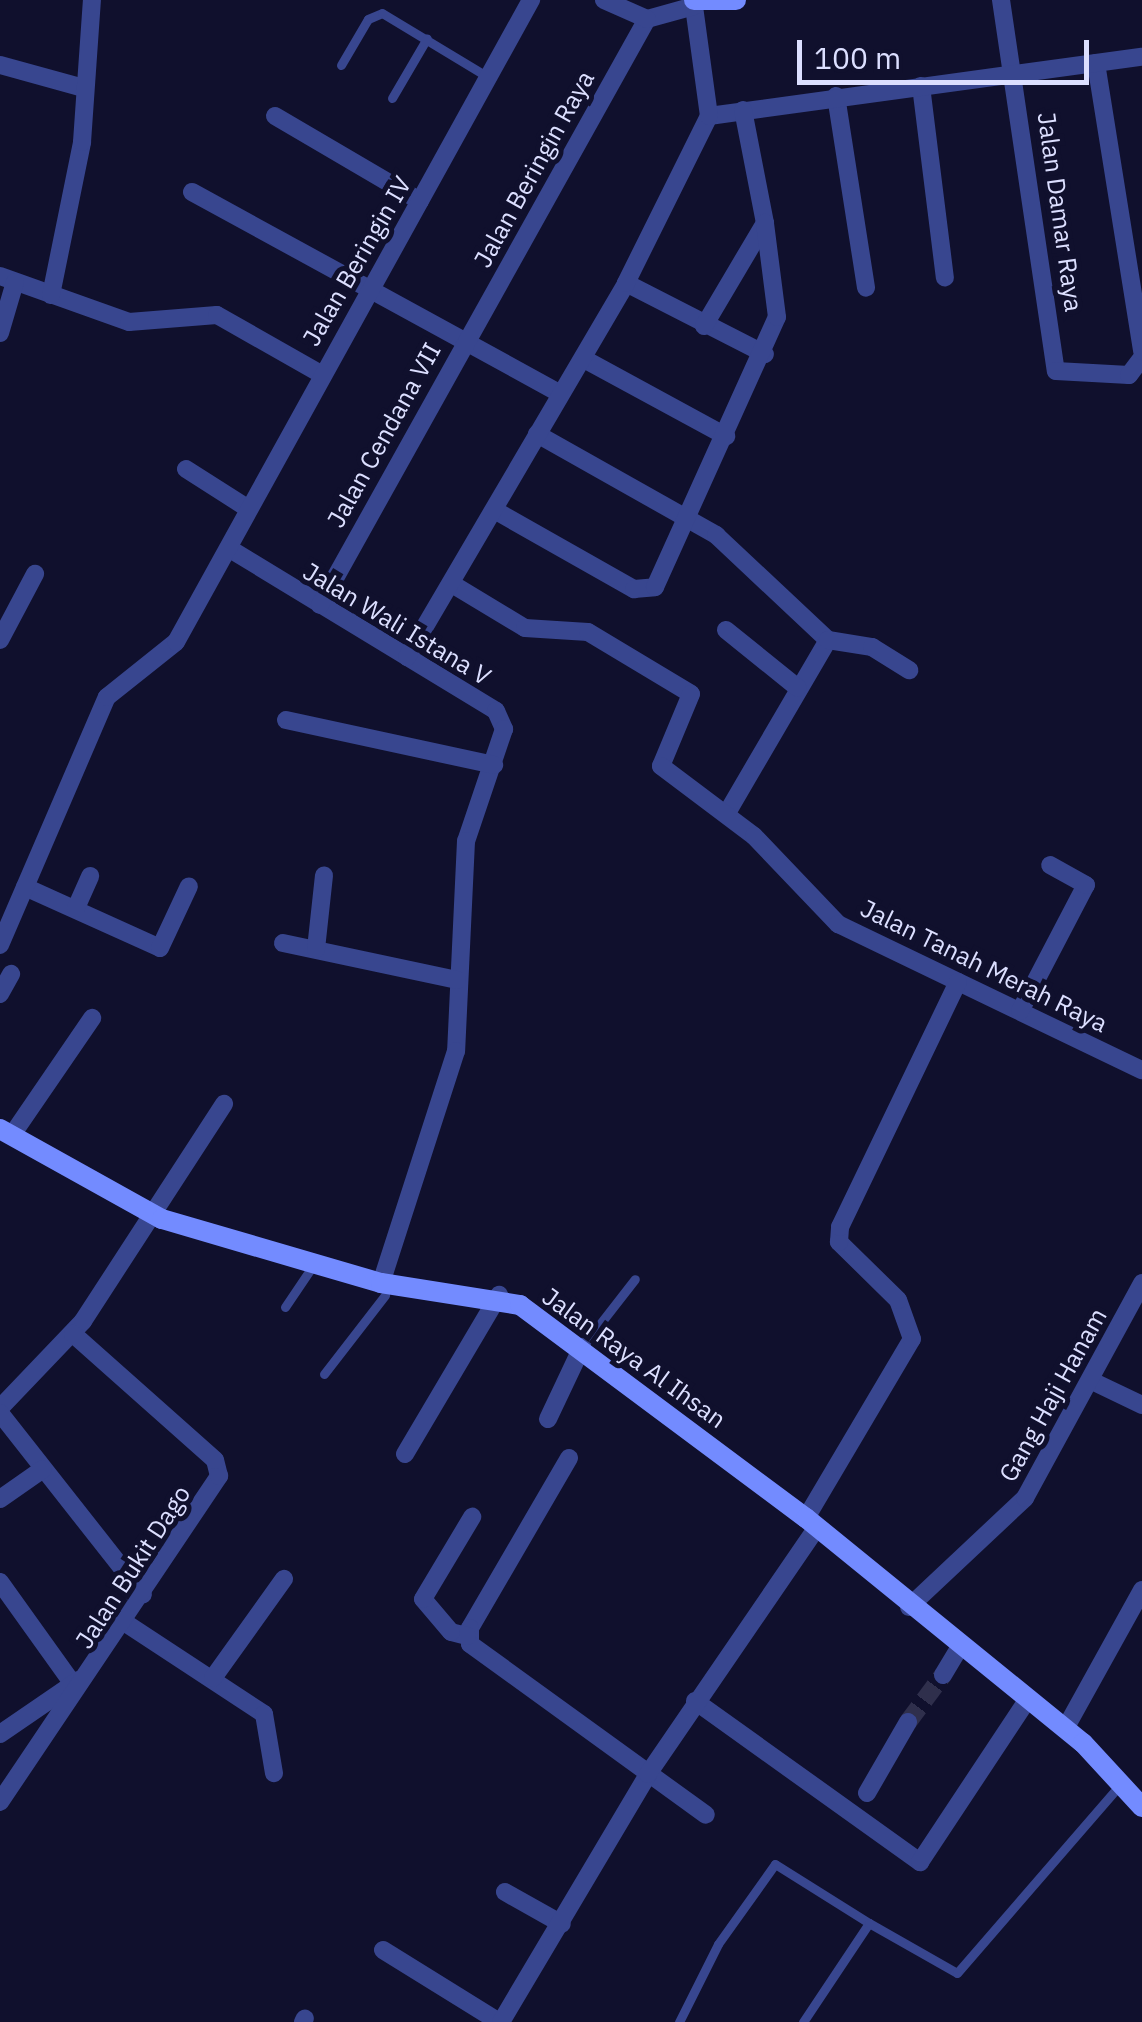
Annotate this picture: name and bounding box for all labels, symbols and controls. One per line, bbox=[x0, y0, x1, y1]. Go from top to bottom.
scale bar bbox=[802, 20, 1094, 82]
text: 100 m bbox=[814, 38, 901, 77]
street label: Jalan Beringin Raya bbox=[468, 66, 600, 272]
street label: Jalan Damar Raya bbox=[1031, 110, 1089, 314]
street label: Jalan Beringin IV bbox=[296, 171, 418, 351]
street label: Jalan Cendana VII bbox=[321, 337, 447, 533]
street label: Jalan Wali Istana V bbox=[298, 556, 496, 692]
street label: Jalan Tanah Merah Raya bbox=[856, 893, 1112, 1039]
street label: Jalan Raya Al Ihsan bbox=[536, 1281, 732, 1435]
street label: Gang Haji Hanam bbox=[993, 1303, 1113, 1487]
street label: Jalan Bukit Dago bbox=[69, 1480, 197, 1654]

